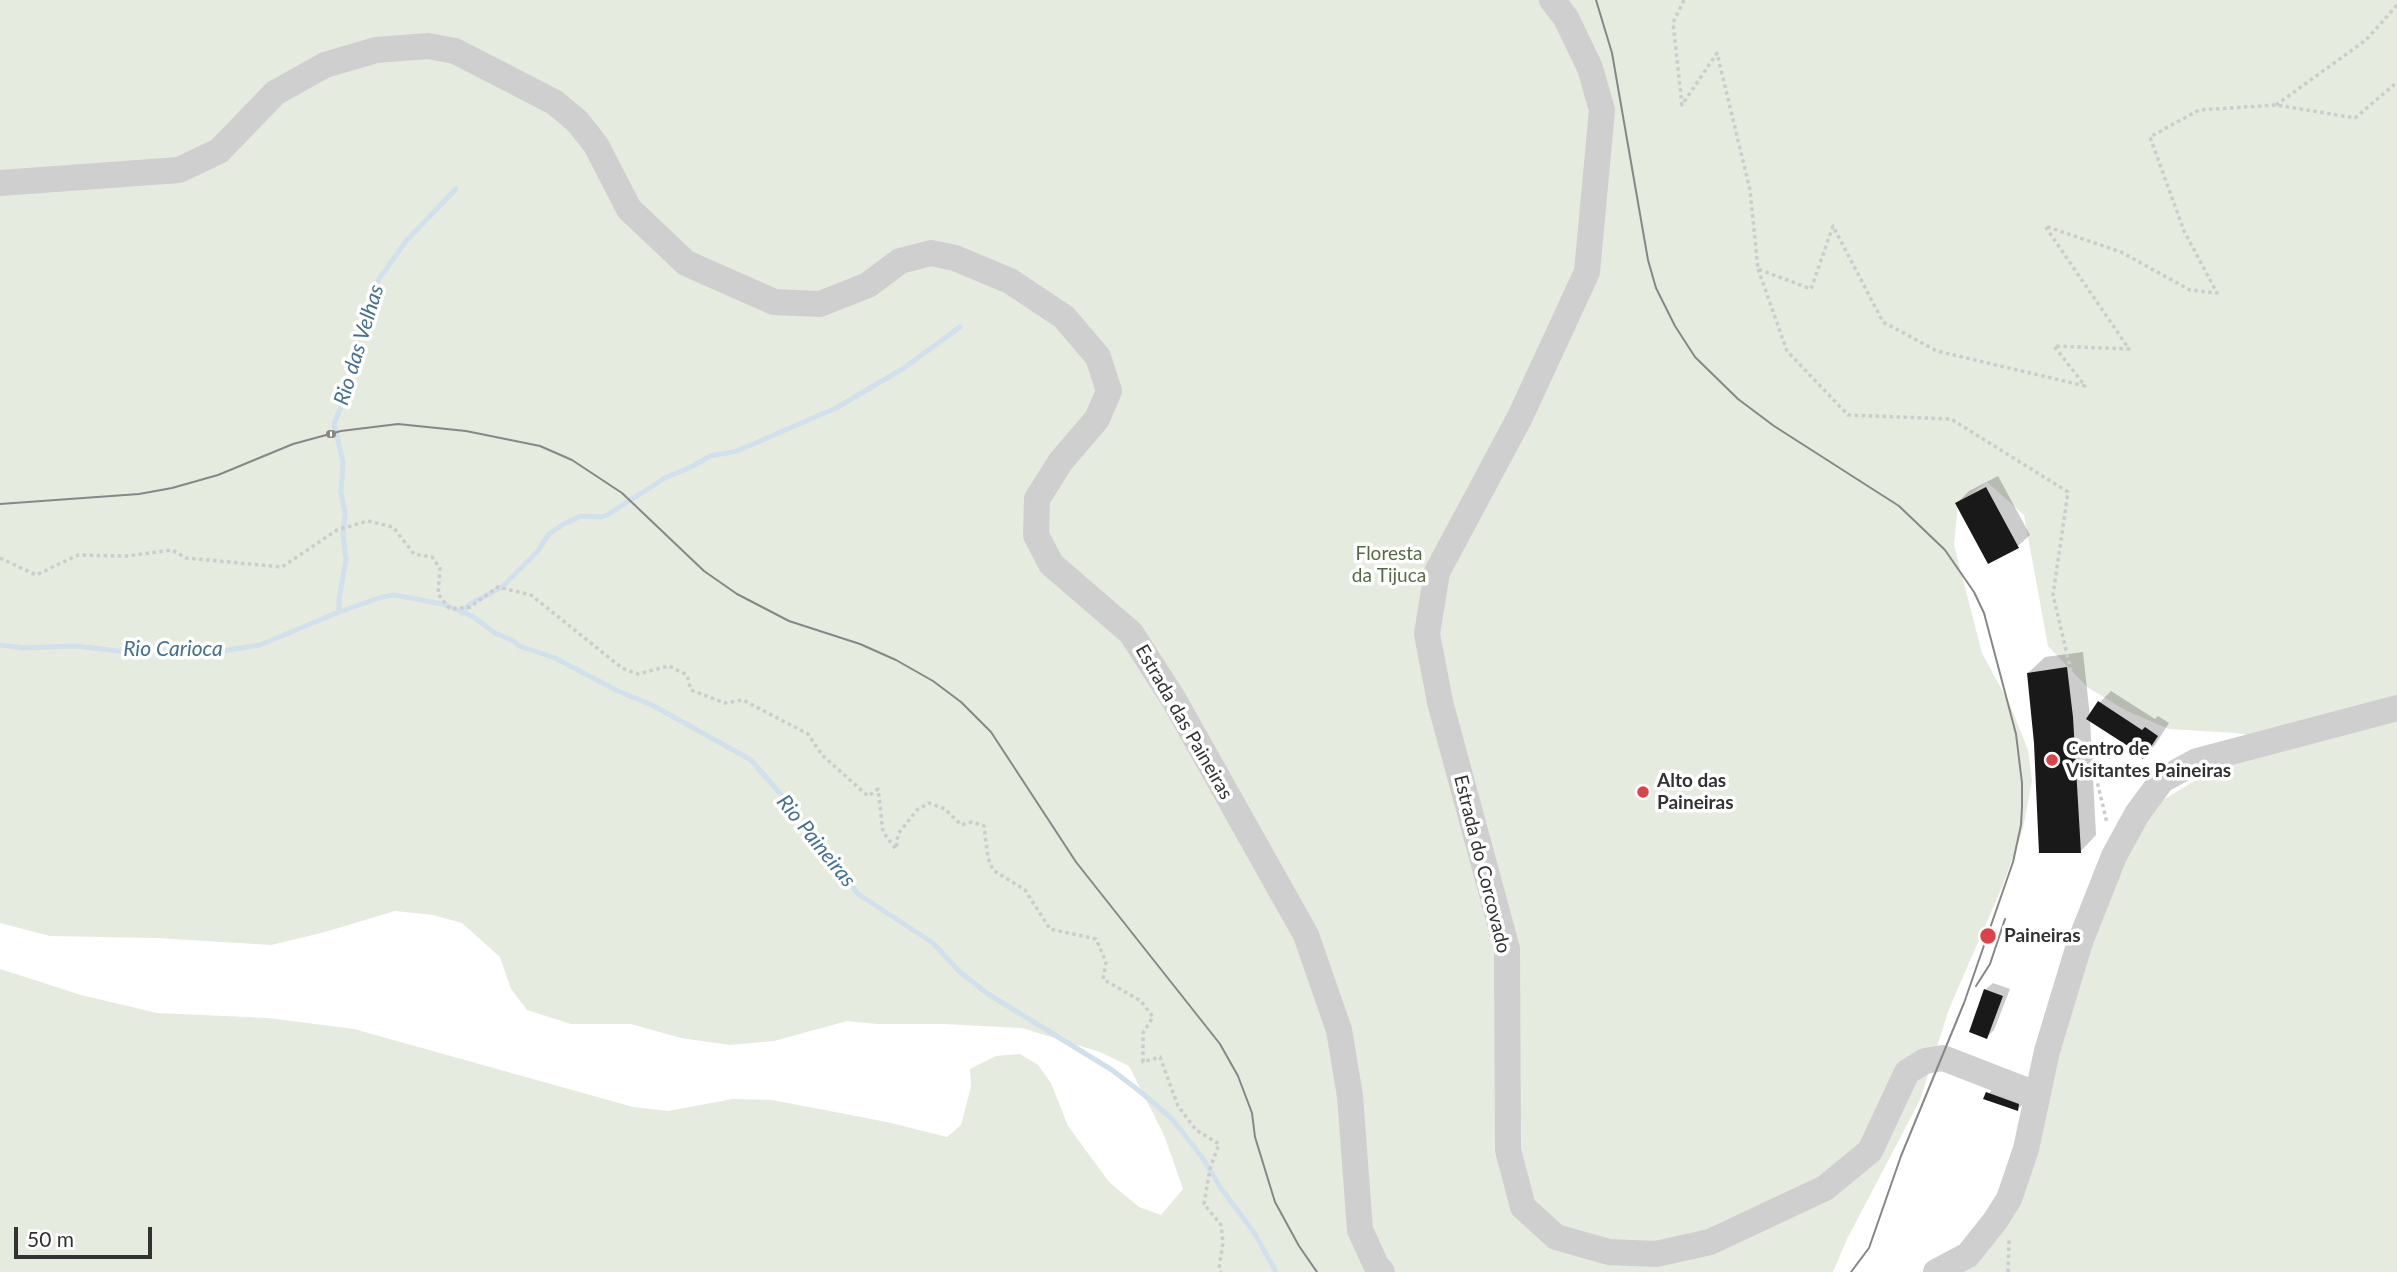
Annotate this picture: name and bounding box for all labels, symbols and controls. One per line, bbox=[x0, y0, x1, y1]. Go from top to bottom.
water label: Rio das Velhas bbox=[329, 282, 389, 408]
park label: Floresta da Tijuca bbox=[1352, 543, 1426, 587]
water label: Rio Carioca bbox=[123, 636, 223, 662]
street label: Estrada das Paineiras bbox=[1130, 641, 1238, 803]
place label: Centro de Visitantes Paineiras bbox=[2066, 738, 2231, 782]
marker: Centro de Visitantes Paineiras bbox=[2044, 752, 2060, 768]
place label: Alto das Paineiras bbox=[1657, 770, 1734, 814]
street label: Estrada do Corcovado bbox=[1449, 772, 1515, 956]
marker: Alto das Paineiras bbox=[1635, 784, 1651, 800]
water label: Rio Paineiras bbox=[771, 790, 861, 892]
place label: Paineiras bbox=[2004, 925, 2081, 947]
marker: Paineiras bbox=[1978, 926, 1998, 946]
scale bar bbox=[18, 1212, 156, 1256]
text: 50 m bbox=[27, 1226, 74, 1251]

